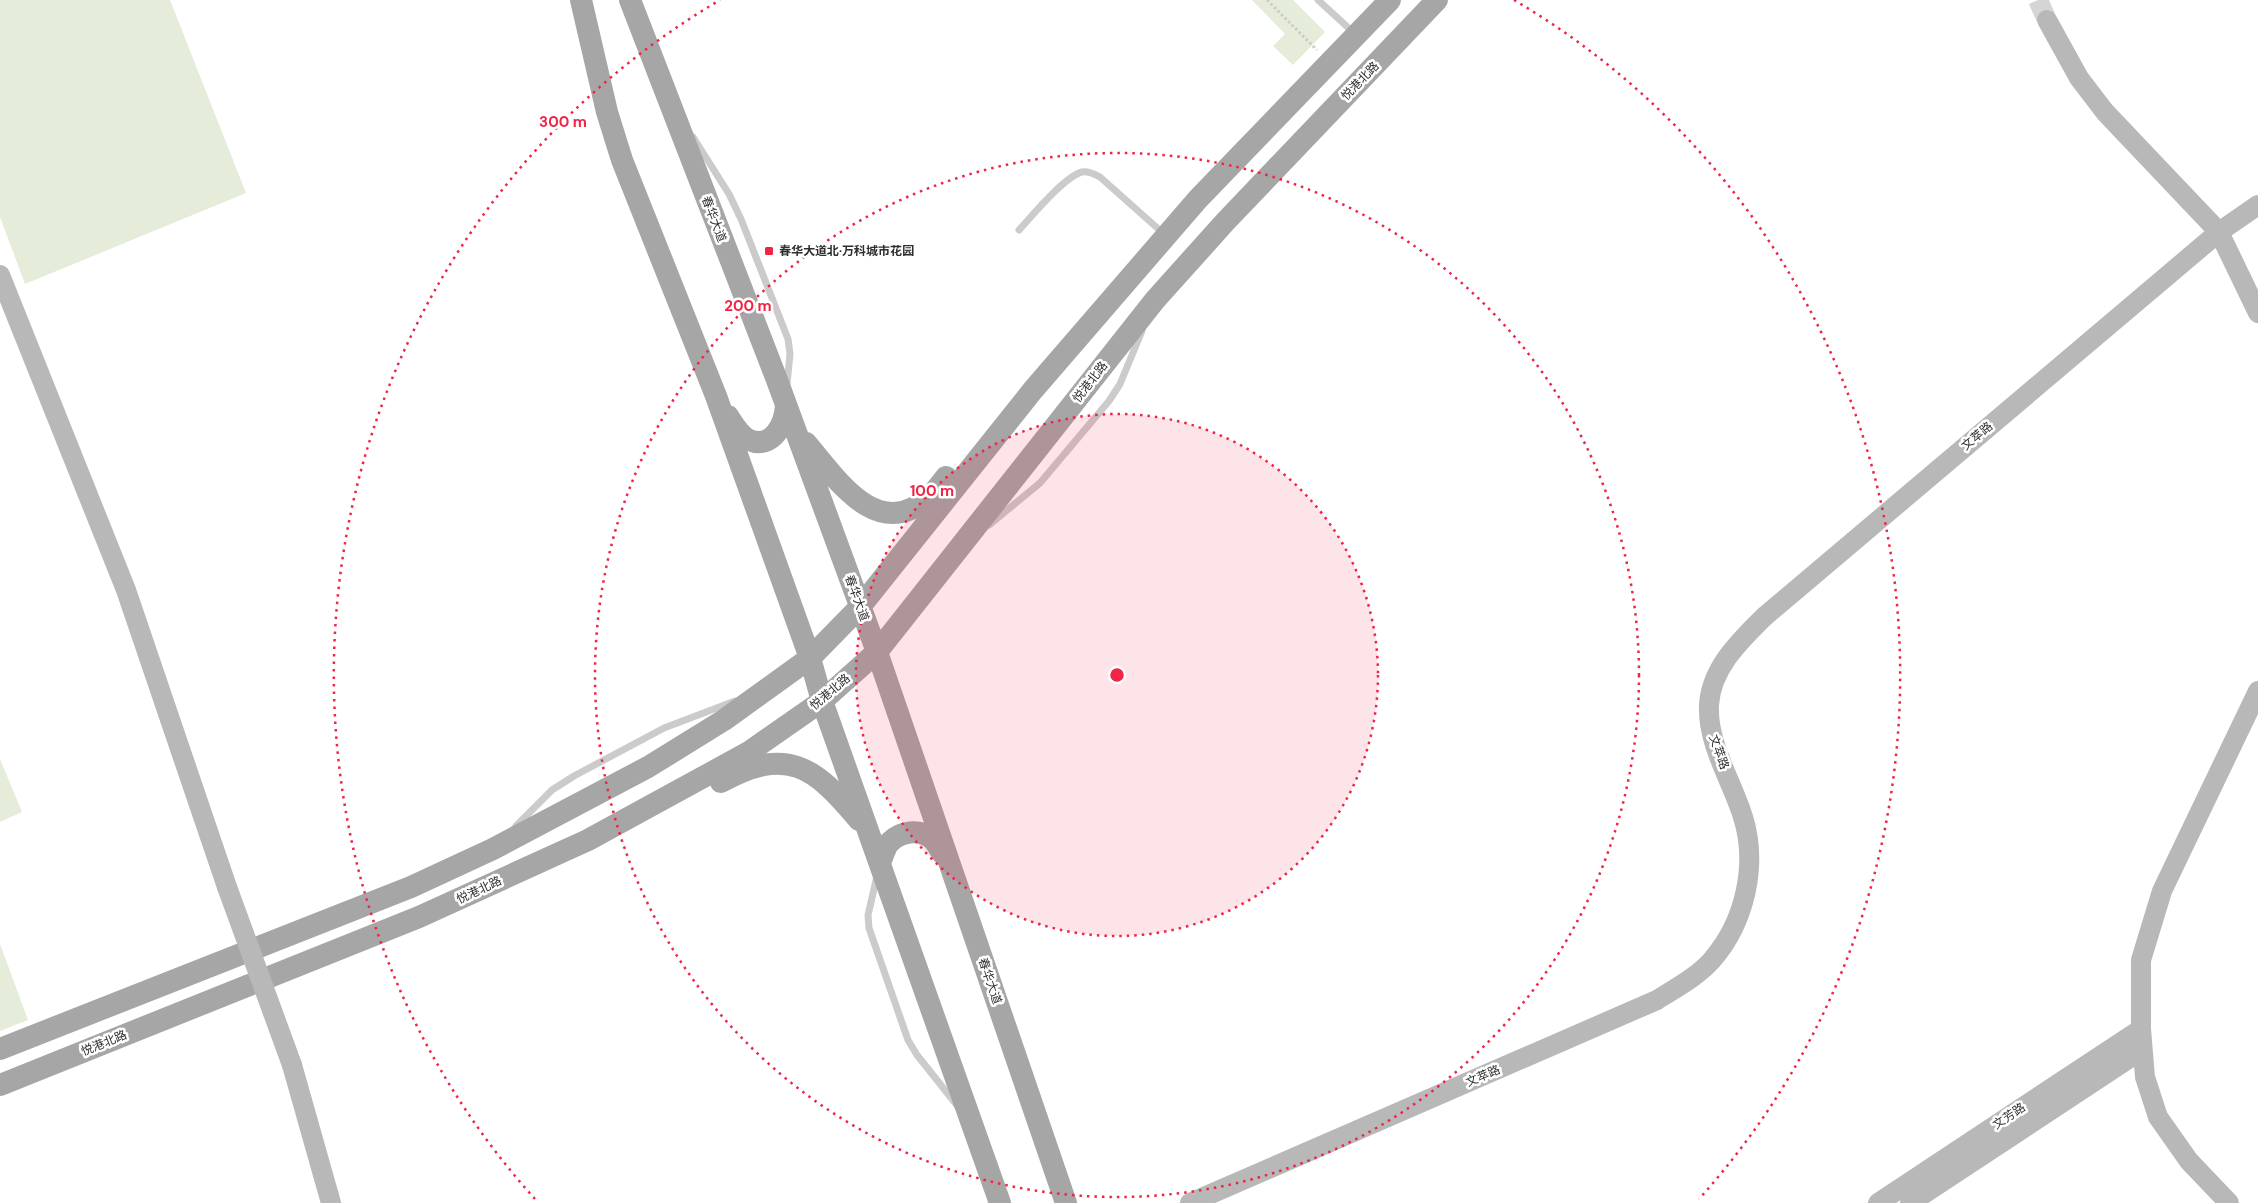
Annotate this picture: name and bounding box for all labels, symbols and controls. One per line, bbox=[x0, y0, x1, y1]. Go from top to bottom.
street label: 悦港北路 bbox=[1338, 58, 1382, 104]
text: 300 m bbox=[539, 112, 587, 132]
street label: 春华大道 bbox=[698, 194, 730, 244]
place label: 春华大道北·万科城市花园 bbox=[779, 243, 914, 259]
marker: 春华大道北·万科城市花园 bbox=[763, 245, 775, 257]
text: 200 m bbox=[724, 296, 772, 316]
street label: 悦港北路 bbox=[1069, 358, 1111, 406]
street label: 文萃路 bbox=[1958, 418, 1996, 454]
text: 100 m bbox=[910, 481, 954, 501]
street label: 春华大道 bbox=[841, 573, 873, 623]
centre of rings bbox=[1108, 666, 1126, 684]
street label: 悦港北路 bbox=[806, 670, 854, 714]
street label: 文萃路 bbox=[1705, 732, 1733, 772]
street label: 悦港北路 bbox=[454, 873, 504, 907]
street label: 春华大道 bbox=[975, 956, 1005, 1006]
street label: 悦港北路 bbox=[79, 1027, 129, 1059]
street label: 文萃路 bbox=[1463, 1062, 1503, 1090]
street label: 文芳路 bbox=[1990, 1099, 2028, 1133]

